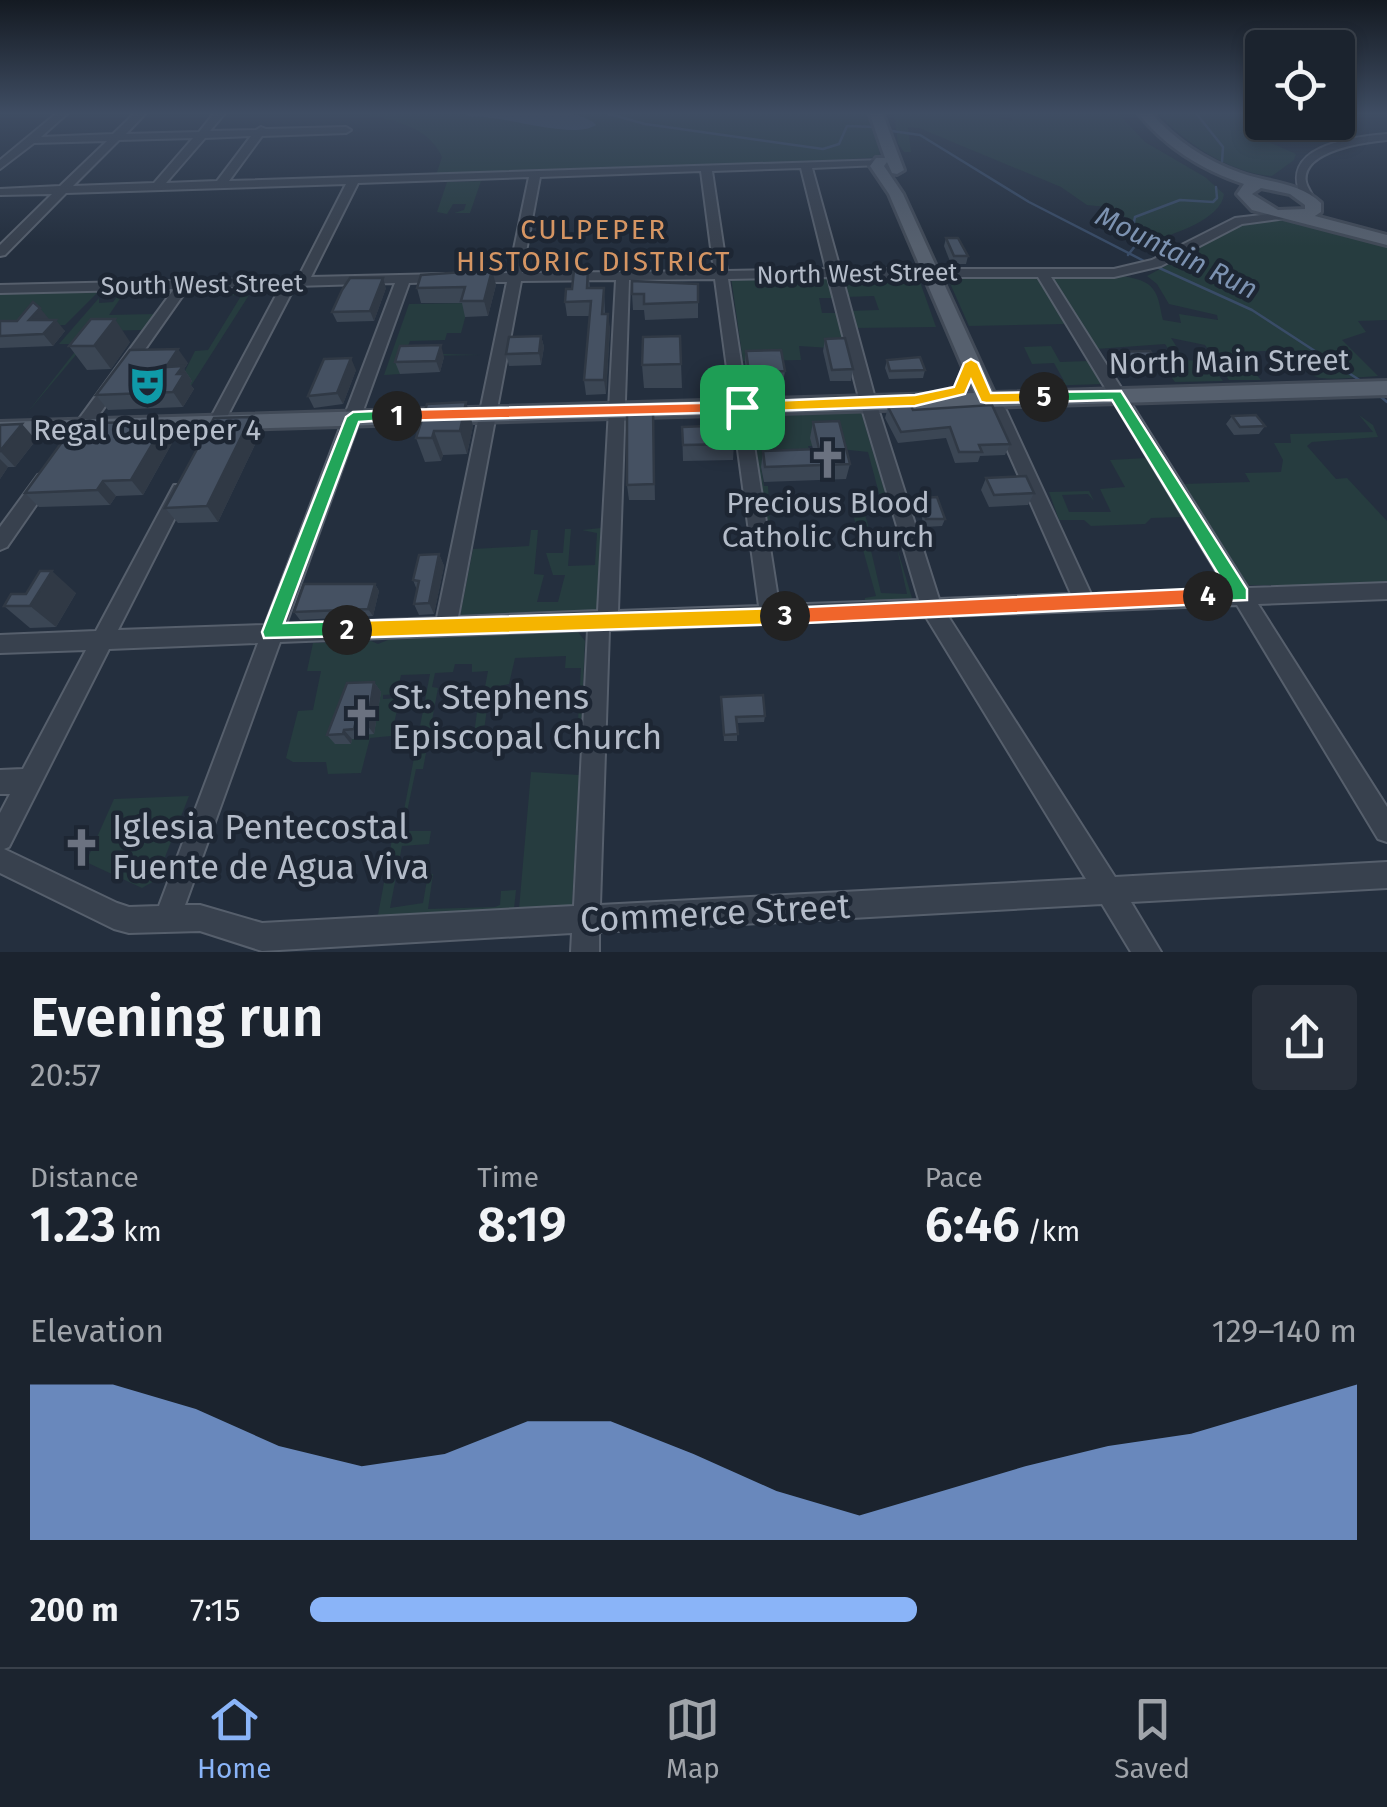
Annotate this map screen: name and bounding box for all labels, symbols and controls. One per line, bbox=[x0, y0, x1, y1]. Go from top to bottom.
map controls bbox=[1245, 30, 1355, 140]
button: locate bbox=[1245, 30, 1355, 140]
water label: Mountain Run bbox=[1090, 199, 1263, 306]
district label: CULPEPER HISTORIC DISTRICT bbox=[456, 213, 732, 278]
street label: North West Street bbox=[756, 257, 959, 291]
street label: South West Street bbox=[101, 268, 304, 302]
street label: North Main Street bbox=[1108, 342, 1350, 382]
theatre icon: Regal Culpeper 4 bbox=[126, 365, 168, 407]
pin bbox=[700, 365, 785, 450]
pin: 5 bbox=[1019, 372, 1069, 422]
icon: arrive bbox=[715, 380, 770, 435]
text: 5 bbox=[1036, 380, 1052, 413]
pin: 1 bbox=[372, 391, 422, 441]
text: 1 bbox=[391, 399, 404, 432]
place label: Regal Culpeper 4 bbox=[33, 412, 261, 448]
church icon: Precious Blood Catholic Church bbox=[807, 438, 849, 480]
place label: Precious Blood Catholic Church bbox=[722, 485, 934, 555]
pin: 4 bbox=[1183, 571, 1233, 621]
text: 4 bbox=[1200, 579, 1216, 612]
pin: 3 bbox=[760, 591, 810, 641]
text: 3 bbox=[778, 599, 792, 632]
pin: 2 bbox=[322, 605, 372, 655]
text: 2 bbox=[340, 613, 354, 646]
place label: St. Stephens Episcopal Church bbox=[392, 676, 662, 758]
church icon: St. Stephens Episcopal Church bbox=[341, 696, 383, 738]
place label: Iglesia Pentecostal Fuente de Agua Viva bbox=[112, 806, 429, 888]
church icon: Iglesia Pentecostal Fuente de Agua Viva bbox=[61, 826, 103, 868]
street label: Commerce Street bbox=[579, 885, 851, 941]
text: Evening run bbox=[30, 985, 324, 1051]
button: share bbox=[1252, 985, 1357, 1090]
text: 20:57 bbox=[30, 1056, 101, 1094]
text: Distance bbox=[30, 1161, 139, 1194]
text: Time bbox=[477, 1161, 539, 1194]
text: Pace bbox=[925, 1161, 983, 1194]
text: 1.23 bbox=[30, 1194, 116, 1254]
text: 8:19 bbox=[477, 1194, 567, 1254]
text: 6:46 bbox=[925, 1194, 1020, 1254]
text: km bbox=[116, 1215, 162, 1248]
text: /km bbox=[1020, 1215, 1080, 1248]
text: Elevation bbox=[30, 1312, 164, 1350]
text: 129–140 m bbox=[1212, 1312, 1357, 1350]
text: 200 m bbox=[30, 1591, 119, 1629]
text: 7:15 bbox=[190, 1591, 241, 1629]
tab: Home bbox=[197, 1692, 272, 1785]
tab: Map bbox=[665, 1692, 720, 1785]
tab: Saved bbox=[1114, 1692, 1190, 1785]

